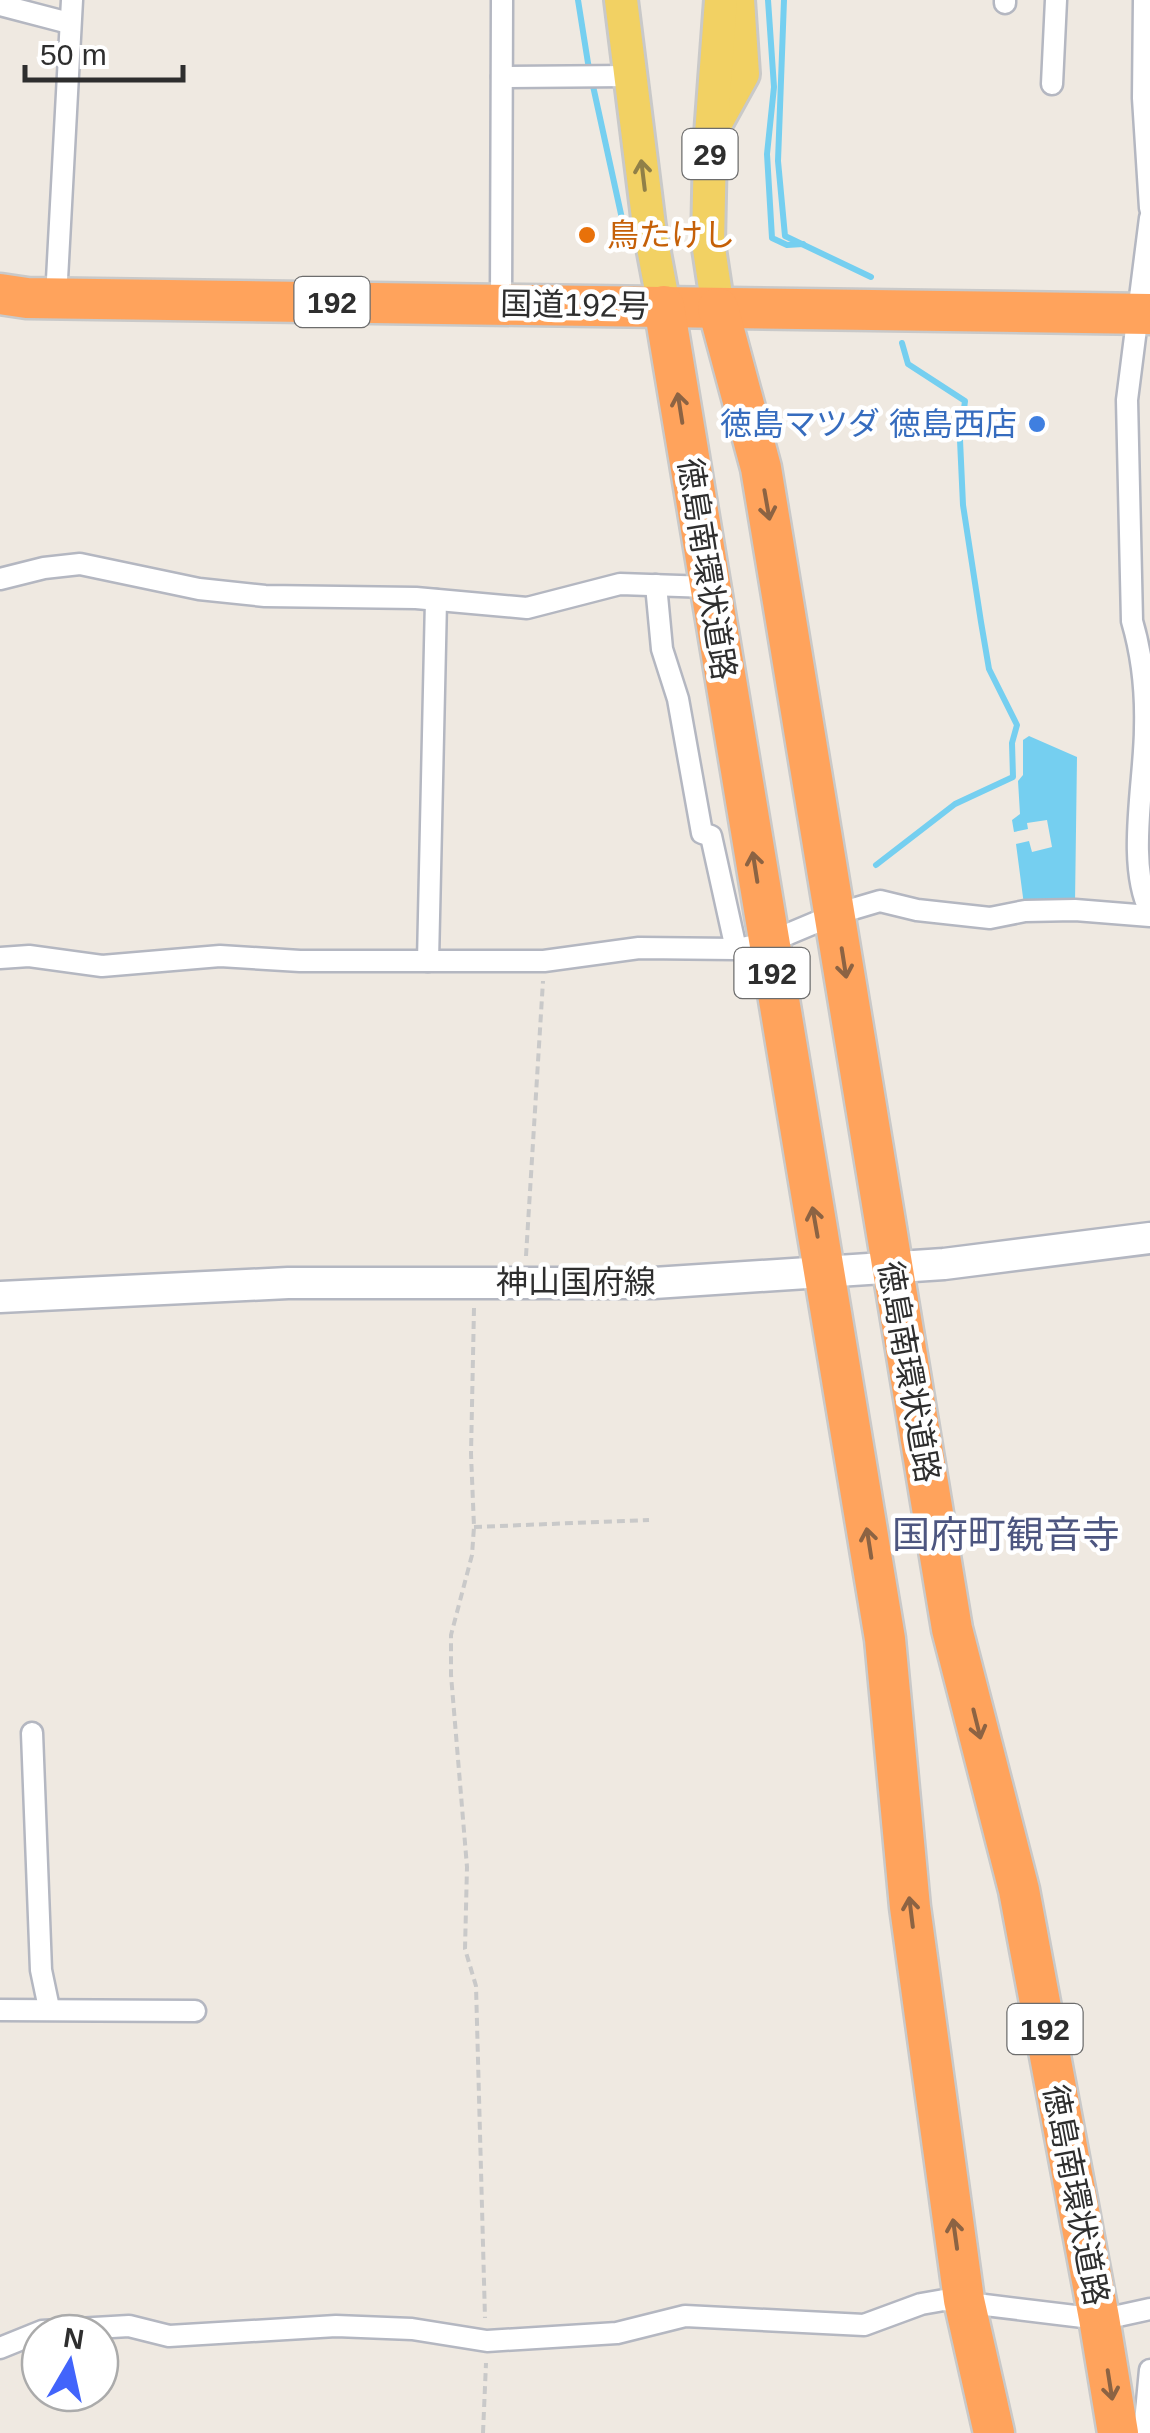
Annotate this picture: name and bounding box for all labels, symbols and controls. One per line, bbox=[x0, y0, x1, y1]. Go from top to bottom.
scale bar bbox=[25, 20, 182, 82]
text: 50 m bbox=[40, 38, 107, 71]
road number: 29 bbox=[682, 129, 738, 179]
one-way arrow bbox=[633, 160, 652, 192]
place label: 鳥たけし bbox=[607, 217, 735, 253]
marker: 鳥たけし bbox=[576, 224, 598, 246]
road number: 192 bbox=[294, 277, 370, 327]
street label: 国道192号 bbox=[500, 286, 650, 324]
one-way arrow bbox=[670, 392, 689, 425]
place label: 徳島マツダ 徳島西店 bbox=[720, 406, 1017, 442]
marker: 徳島マツダ 徳島西店 bbox=[1026, 413, 1048, 435]
street label: 徳島南環状道路 bbox=[672, 456, 742, 682]
one-way arrow bbox=[758, 488, 777, 520]
one-way arrow bbox=[745, 851, 764, 884]
one-way arrow bbox=[835, 947, 853, 979]
road number: 192 bbox=[734, 948, 810, 998]
one-way arrow bbox=[805, 1206, 824, 1239]
street label: 徳島南環状道路 bbox=[872, 1259, 946, 1485]
street label: 神山国府線 bbox=[496, 1264, 656, 1300]
district label: 国府町観音寺 bbox=[892, 1514, 1120, 1556]
one-way arrow bbox=[859, 1527, 878, 1559]
one-way arrow bbox=[968, 1708, 987, 1739]
one-way arrow bbox=[901, 1897, 920, 1929]
road number: 192 bbox=[1008, 2004, 1082, 2054]
street label: 徳島南環状道路 bbox=[1037, 2082, 1115, 2308]
one-way arrow bbox=[946, 2219, 964, 2251]
north arrow bbox=[20, 2313, 120, 2413]
text: N bbox=[61, 2322, 86, 2356]
one-way arrow bbox=[1101, 2368, 1120, 2401]

